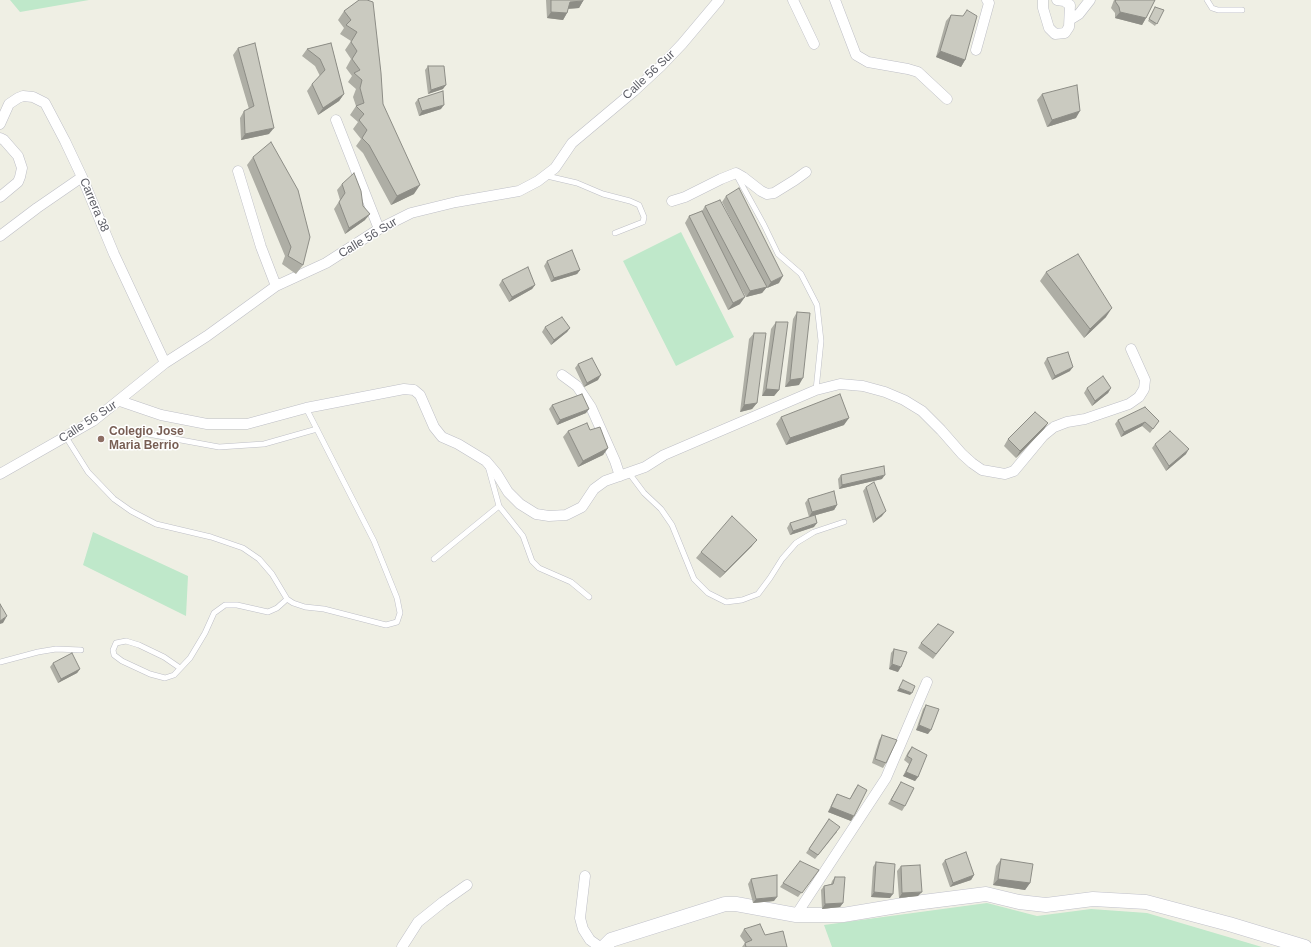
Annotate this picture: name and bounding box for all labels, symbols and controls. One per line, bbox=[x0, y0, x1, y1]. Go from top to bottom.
street label: Calle 56 Sur bbox=[620, 47, 678, 103]
street label: Carrera 38 bbox=[76, 176, 112, 234]
street label: Calle 56 Sur bbox=[336, 215, 400, 261]
street label: Calle 56 Sur bbox=[56, 398, 120, 446]
place label: Colegio Jose Maria Berrio bbox=[109, 425, 184, 453]
marker: Colegio Jose Maria Berrio bbox=[96, 434, 106, 444]

